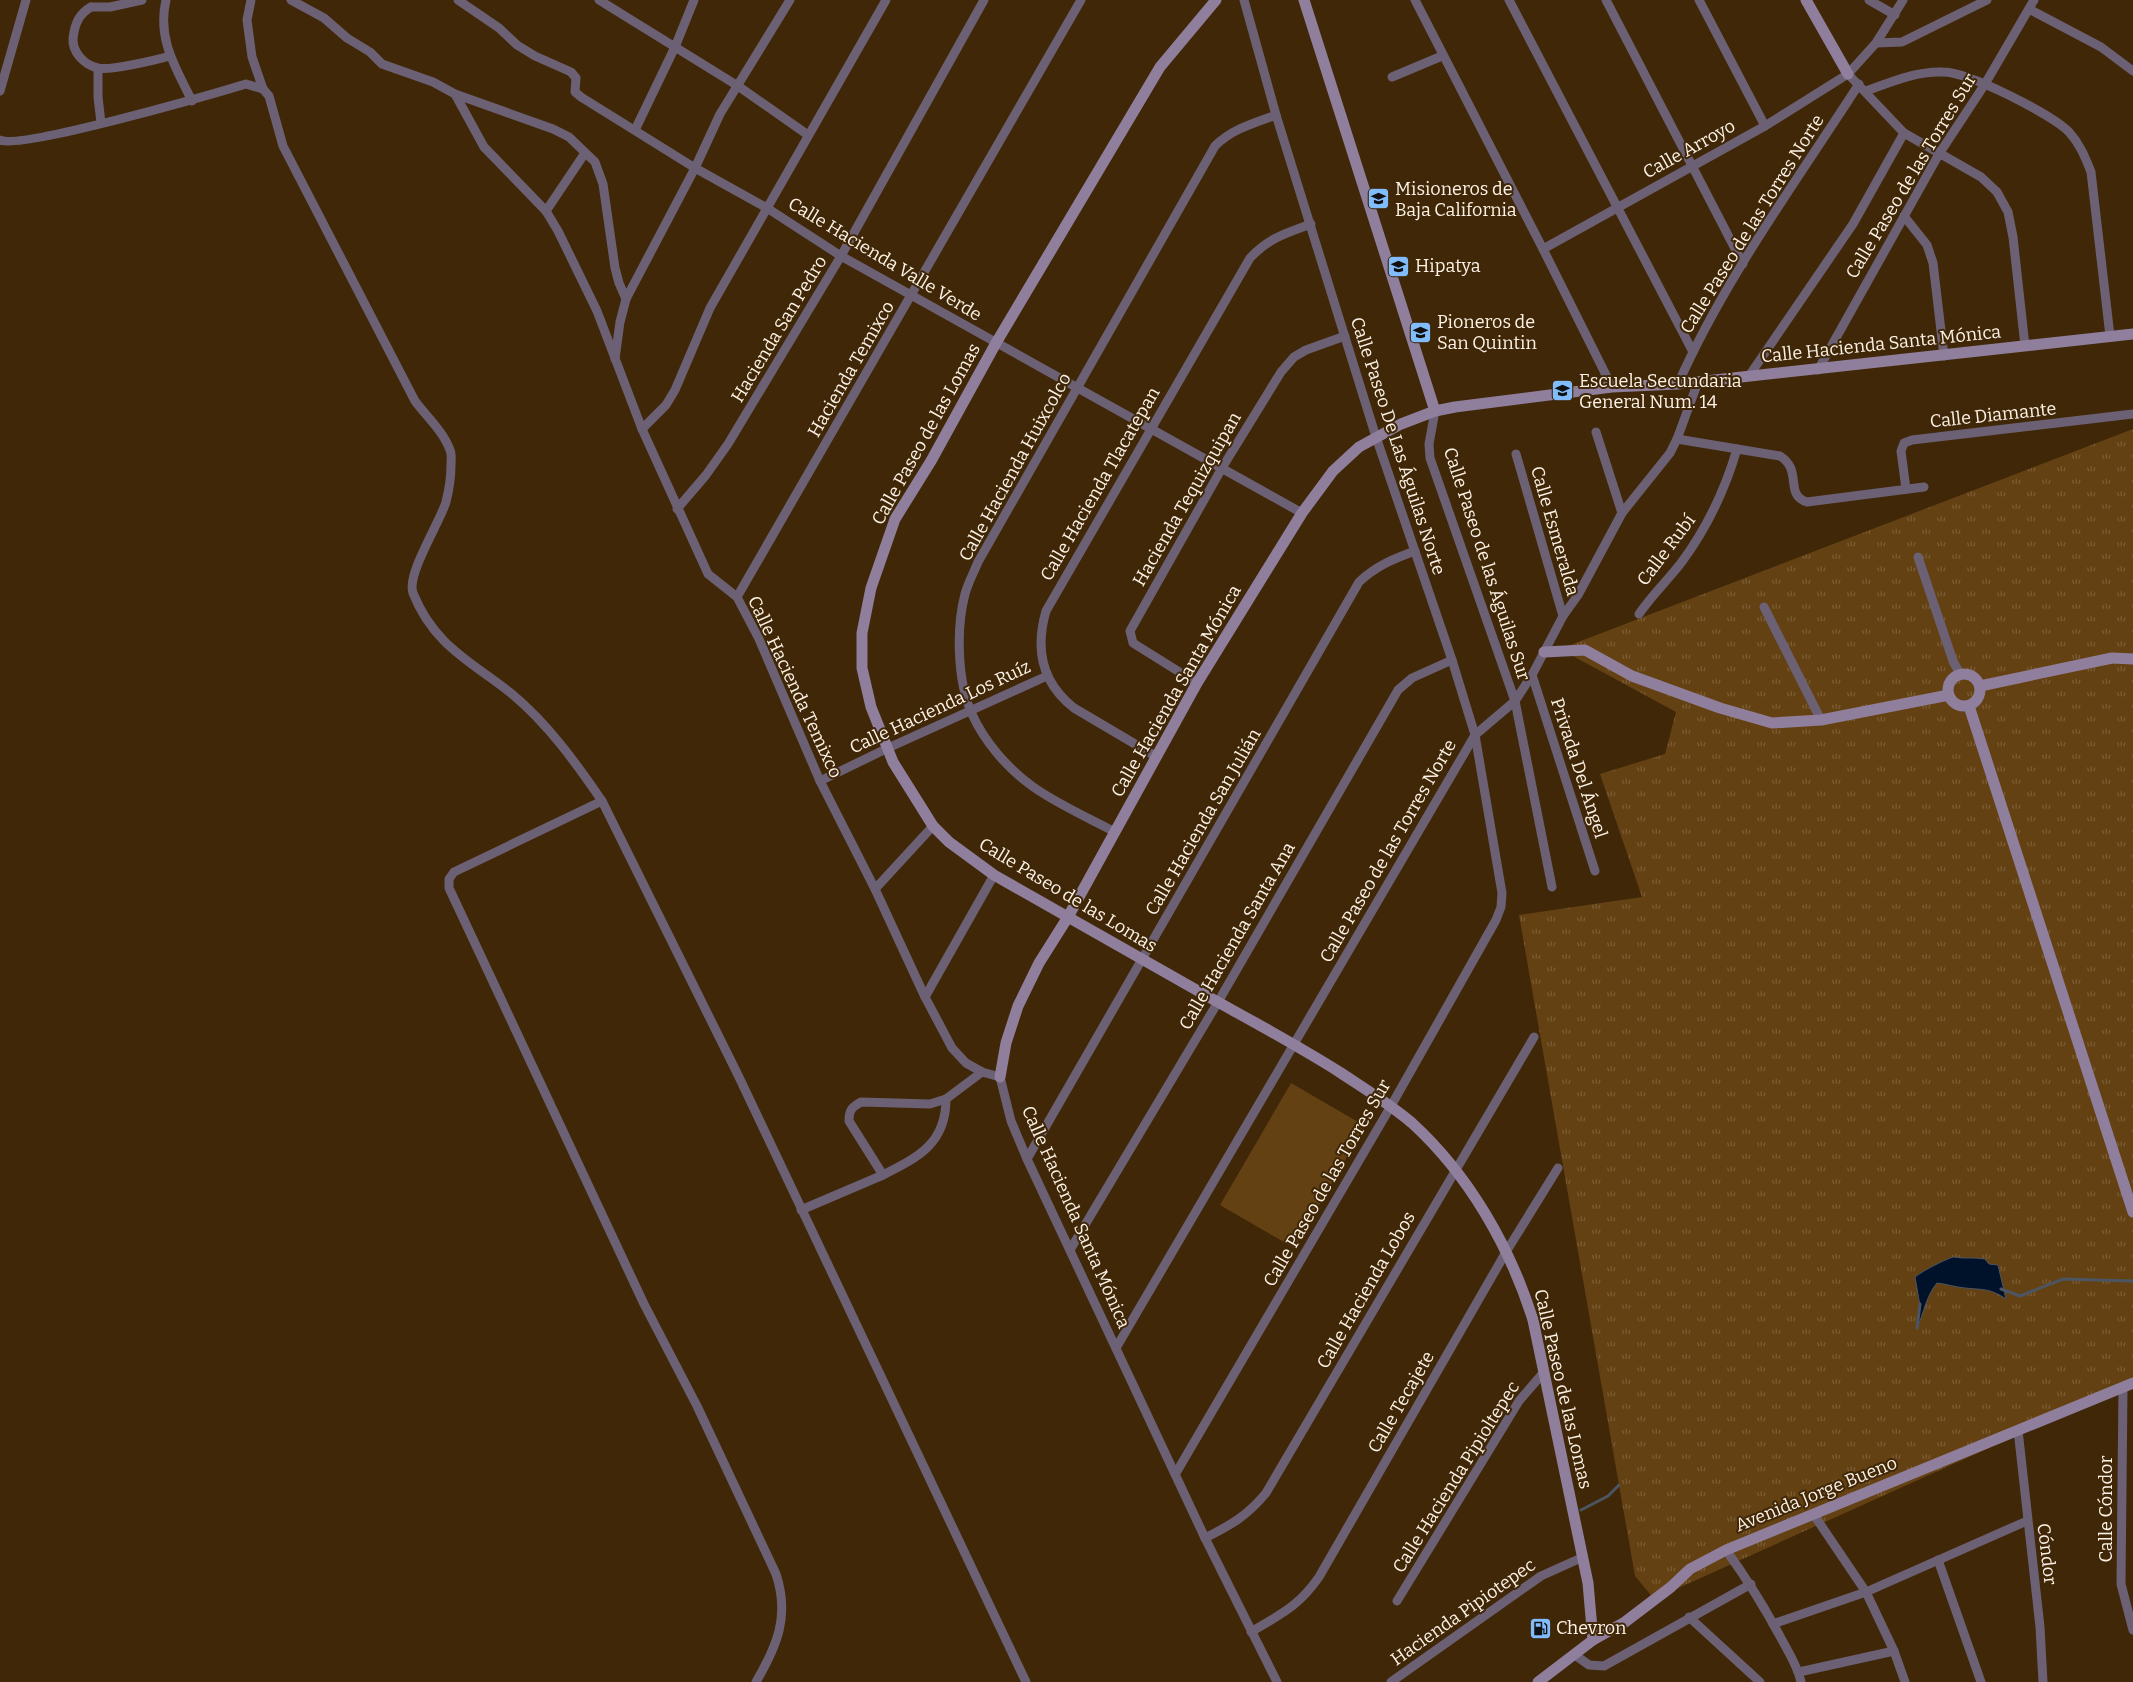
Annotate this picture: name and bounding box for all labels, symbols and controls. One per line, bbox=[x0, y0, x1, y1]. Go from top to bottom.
street label: Calle Paseo de las Torres Sur bbox=[1841, 69, 1981, 283]
street label: Calle Paseo de las Torres Norte bbox=[1675, 110, 1829, 338]
street label: Calle Arroyo bbox=[1639, 115, 1739, 183]
place label: Misioneros de Baja California bbox=[1395, 178, 1517, 221]
school or university icon: Misioneros de Baja California bbox=[1367, 187, 1391, 211]
street label: Calle Hacienda Valle Verde bbox=[784, 192, 986, 326]
street label: Hacienda San Pedro bbox=[726, 252, 832, 406]
school or university icon: Hipatya bbox=[1387, 254, 1411, 278]
place label: Hipatya bbox=[1415, 255, 1481, 277]
street label: Hacienda Temixco bbox=[803, 297, 899, 441]
place label: Pioneros de San Quintin bbox=[1437, 311, 1537, 354]
street label: Calle Paseo De Las Águilas Norte bbox=[1346, 314, 1450, 578]
school or university icon: Pioneros de San Quintin bbox=[1409, 320, 1433, 344]
street label: Calle Hacienda Santa Mónica bbox=[1760, 320, 2002, 368]
street label: Calle Paseo de las Lomas bbox=[867, 339, 985, 529]
street label: Calle Hacienda Huixcolco bbox=[954, 369, 1076, 565]
place label: Escuela Secundaria General Num. 14 bbox=[1579, 370, 1742, 413]
school or university icon: Escuela Secundaria General Num. 14 bbox=[1551, 379, 1575, 403]
street label: Calle Hacienda Tlacatepan bbox=[1035, 383, 1165, 585]
street label: Calle Diamante bbox=[1929, 397, 2057, 433]
street label: Hacienda Tequizquipan bbox=[1128, 408, 1246, 590]
street label: Calle Paseo de las Águilas Sur bbox=[1439, 445, 1535, 683]
street label: Calle Esmeralda bbox=[1526, 464, 1584, 599]
street label: Calle Rubí bbox=[1632, 510, 1700, 590]
street label: Calle Hacienda Santa Mónica bbox=[1106, 581, 1246, 801]
street label: Calle Hacienda Temixco bbox=[743, 592, 847, 782]
street label: Calle Hacienda Los Ruíz bbox=[846, 655, 1034, 759]
street label: Privada Del Ángel bbox=[1546, 695, 1612, 841]
street label: Calle Hacienda San Julián bbox=[1140, 724, 1266, 919]
street label: Calle Paseo de las Torres Norte bbox=[1315, 735, 1461, 967]
street label: Calle Paseo de las Lomas bbox=[975, 833, 1161, 957]
street label: Calle Hacienda Santa Ana bbox=[1174, 838, 1300, 1034]
street label: Calle Paseo de las Torres Sur bbox=[1259, 1076, 1395, 1290]
street label: Calle Hacienda Santa Mónica bbox=[1017, 1102, 1135, 1332]
street label: Calle Hacienda Lobos bbox=[1312, 1208, 1420, 1372]
street label: Calle Paseo de las Lomas bbox=[1529, 1287, 1597, 1491]
street label: Calle Tecajete bbox=[1363, 1347, 1439, 1457]
street label: Calle Hacienda Pipioltepec bbox=[1388, 1377, 1524, 1577]
street label: Avenida Jorge Bueno bbox=[1732, 1451, 1900, 1537]
street label: Calle Cóndor bbox=[2095, 1456, 2117, 1562]
street label: Cóndor bbox=[2032, 1522, 2062, 1586]
street label: Hacienda Pipiotepec bbox=[1386, 1554, 1540, 1670]
fuel station icon: Chevron bbox=[1528, 1616, 1552, 1640]
place label: Chevron bbox=[1556, 1617, 1627, 1639]

